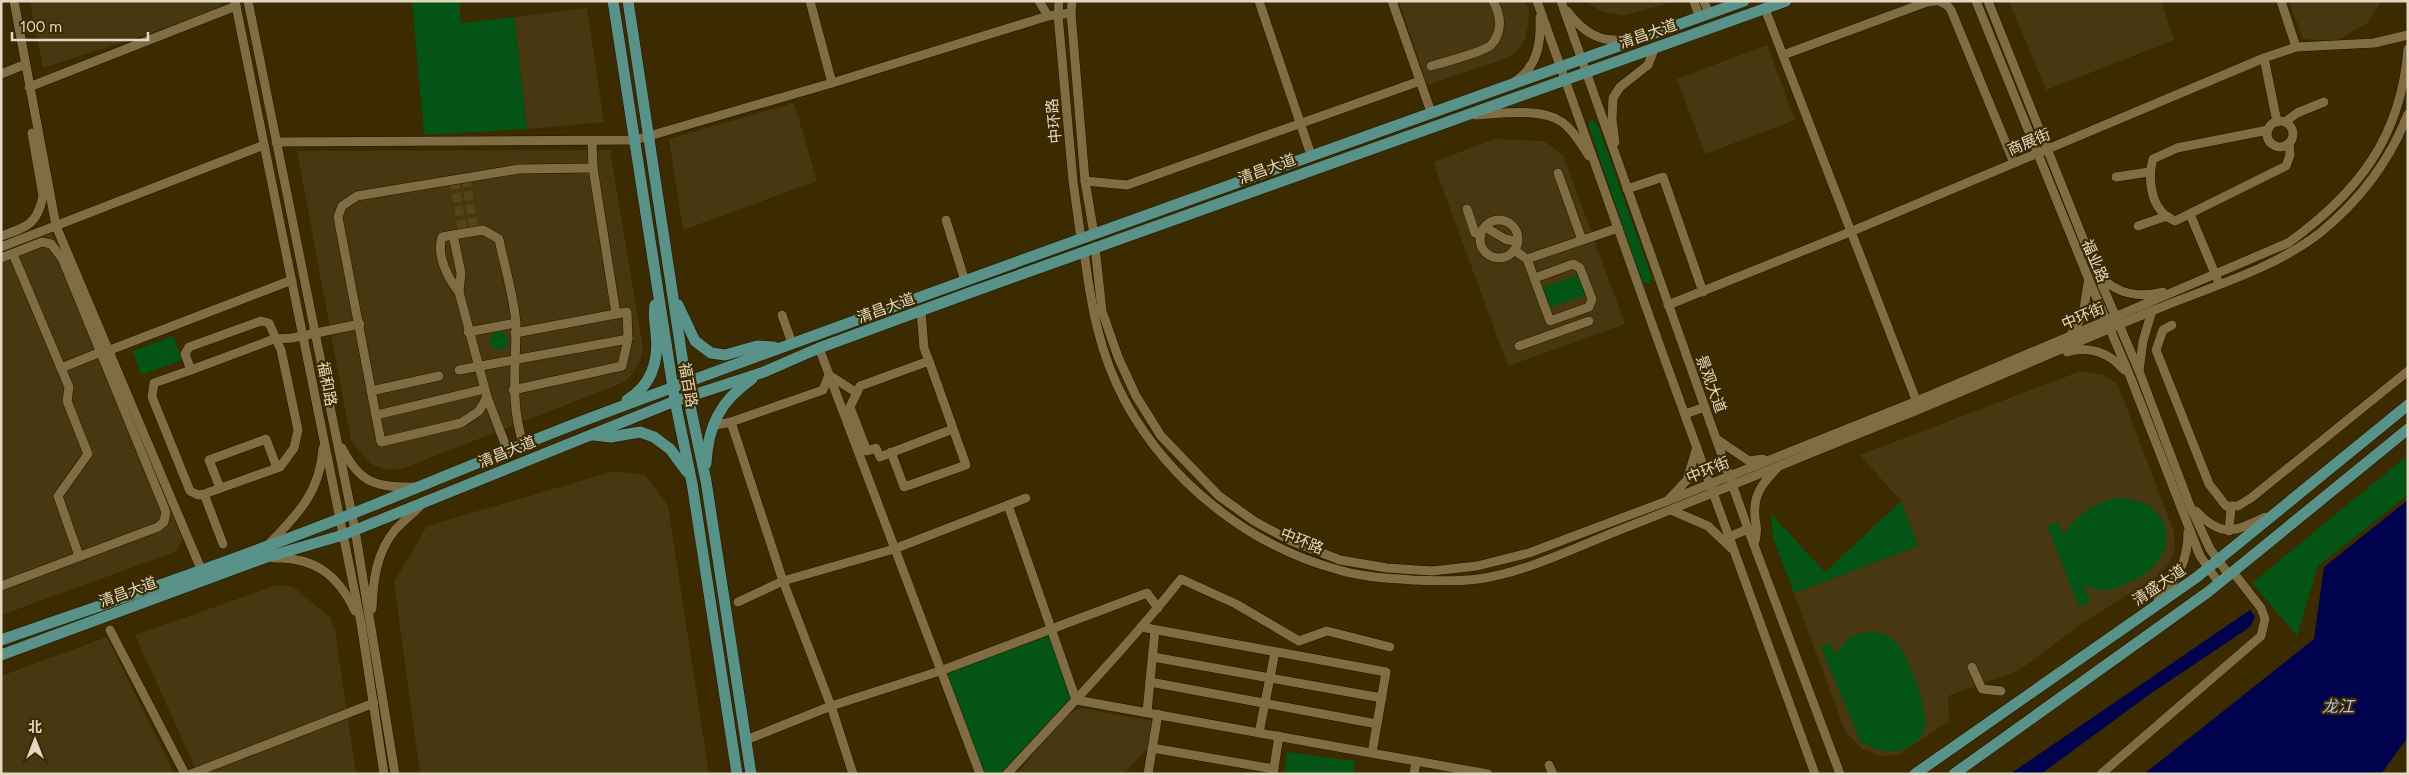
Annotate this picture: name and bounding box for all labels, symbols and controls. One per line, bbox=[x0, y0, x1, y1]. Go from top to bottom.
scale bar bbox=[12, 10, 149, 42]
street label: 清昌大道 bbox=[1617, 16, 1679, 52]
text: 100 m bbox=[20, 18, 62, 36]
street label: 中环路 bbox=[1043, 98, 1065, 144]
street label: 商展街 bbox=[2005, 125, 2053, 159]
street label: 清昌大道 bbox=[1236, 150, 1298, 188]
street label: 福业路 bbox=[2078, 237, 2112, 285]
street label: 清昌大道 bbox=[855, 289, 917, 327]
street label: 中环街 bbox=[2059, 299, 2107, 333]
street label: 景观大道 bbox=[1692, 353, 1730, 415]
street label: 福和路 bbox=[314, 360, 340, 408]
street label: 福百路 bbox=[675, 361, 701, 409]
street label: 清昌大道 bbox=[476, 432, 538, 472]
street label: 中环街 bbox=[1684, 453, 1732, 487]
street label: 中环路 bbox=[1278, 524, 1326, 558]
street label: 清盛大道 bbox=[2129, 561, 2189, 609]
street label: 清昌大道 bbox=[97, 573, 159, 611]
water label: 龙江 bbox=[2322, 697, 2356, 716]
north arrow bbox=[10, 715, 60, 765]
text: 北 bbox=[28, 719, 42, 736]

